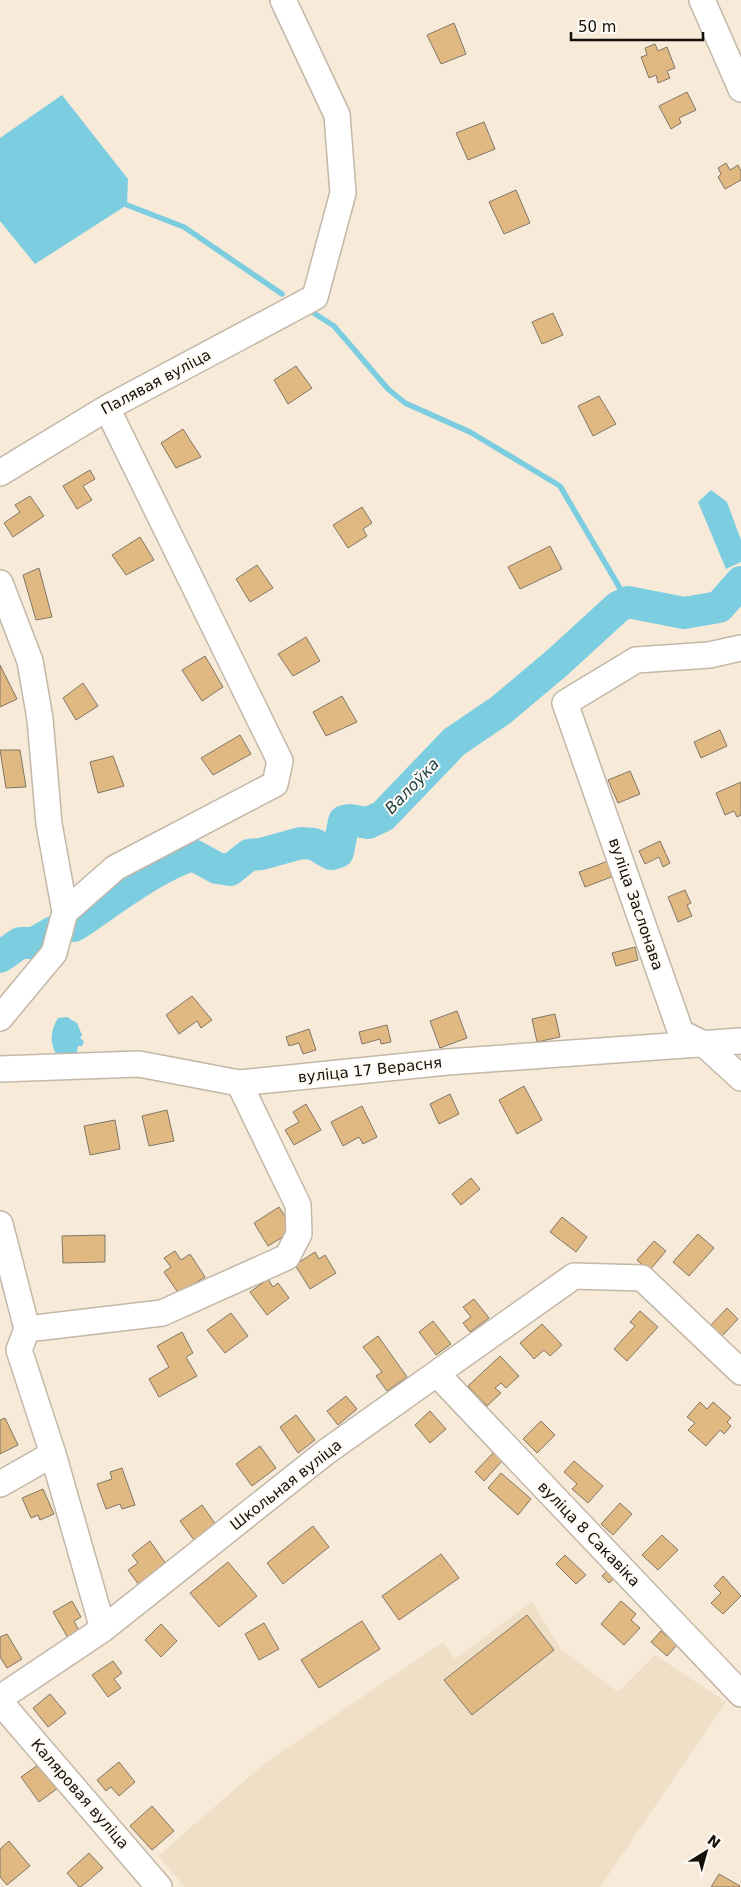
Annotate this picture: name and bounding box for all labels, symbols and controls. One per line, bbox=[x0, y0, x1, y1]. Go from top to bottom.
scale bar bbox=[571, 10, 704, 42]
text: 50 m bbox=[578, 18, 616, 36]
street label: Палявая вуліца bbox=[98, 345, 214, 419]
water label: Валоўка bbox=[381, 754, 443, 818]
street label: вуліца Заслонава bbox=[605, 836, 667, 972]
street label: вуліца 17 Верасня bbox=[297, 1053, 443, 1087]
street label: Школьная вуліца bbox=[227, 1436, 345, 1534]
street label: вуліца 8 Сакавіка bbox=[534, 1478, 644, 1590]
street label: Каляровая вуліца bbox=[27, 1735, 133, 1853]
north arrow bbox=[681, 1827, 731, 1877]
text: N bbox=[704, 1832, 723, 1852]

